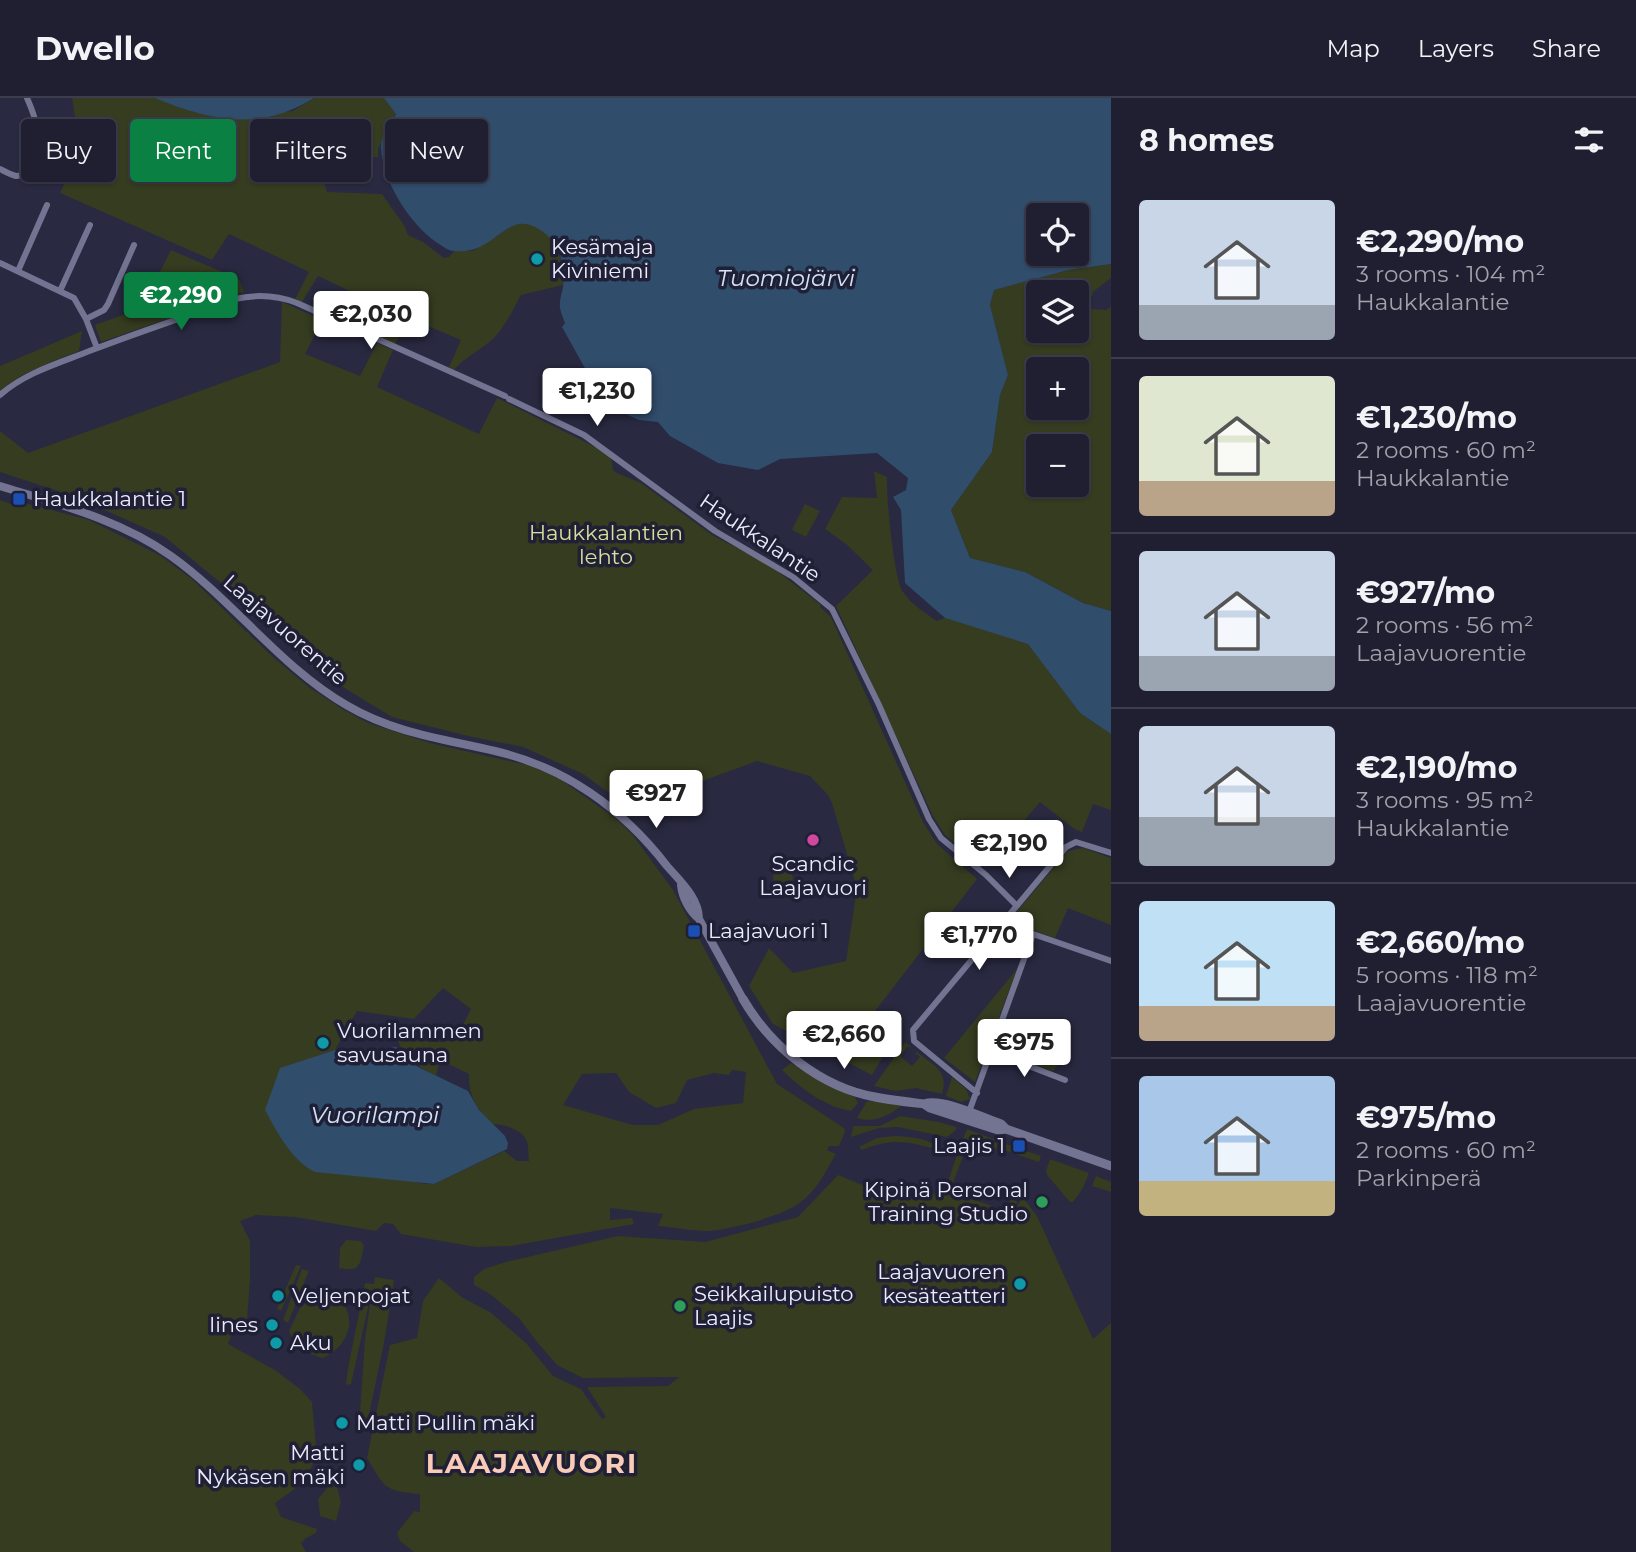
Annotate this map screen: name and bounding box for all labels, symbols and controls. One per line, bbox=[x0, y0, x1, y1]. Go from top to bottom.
text: Dwello bbox=[35, 28, 155, 68]
text: Map bbox=[1326, 34, 1380, 63]
text: Layers bbox=[1418, 34, 1494, 63]
text: Share bbox=[1532, 34, 1601, 63]
chip: Buy bbox=[21, 119, 116, 182]
chip: Rent bbox=[130, 119, 236, 182]
chip: Filters bbox=[250, 119, 371, 182]
chip: New bbox=[385, 119, 488, 182]
icon: filters bbox=[1570, 121, 1608, 159]
text: 8 homes bbox=[1139, 122, 1274, 159]
map controls bbox=[1026, 203, 1089, 497]
button: locate bbox=[1026, 203, 1089, 266]
text: €2,290/mo bbox=[1356, 223, 1524, 260]
icon: home bbox=[1195, 228, 1279, 312]
place label: Kesämaja Kiviniemi bbox=[551, 234, 654, 283]
marker: Kesämaja Kiviniemi bbox=[529, 251, 545, 267]
text: 3 rooms · 104 m² bbox=[1356, 260, 1545, 288]
water label: Tuomiojärvi bbox=[717, 264, 856, 292]
pin: €2,290 bbox=[124, 272, 238, 332]
button: layers bbox=[1026, 280, 1089, 343]
text: €2,290 bbox=[140, 281, 222, 309]
text: Haukkalantie bbox=[1356, 288, 1509, 316]
pin: €2,030 bbox=[314, 292, 428, 351]
text: €2,030 bbox=[330, 300, 412, 328]
button: + bbox=[1026, 357, 1089, 420]
pin: €1,230 bbox=[540, 368, 654, 428]
text: €1,230 bbox=[559, 377, 635, 405]
text: €1,230/mo bbox=[1356, 399, 1517, 436]
icon: home bbox=[1195, 404, 1279, 488]
button: − bbox=[1026, 434, 1089, 497]
text: 2 rooms · 60 m² bbox=[1356, 436, 1536, 464]
text: Haukkalantie bbox=[1356, 464, 1509, 492]
place label: Haukkalantie 1 bbox=[33, 486, 186, 511]
street label: Haukkalantie bbox=[695, 488, 825, 587]
marker: Haukkalantie 1 bbox=[11, 491, 27, 507]
park label: Haukkalantien lehto bbox=[529, 520, 683, 569]
street label: Laajavuorentie bbox=[218, 569, 352, 690]
text: €927/mo bbox=[1356, 574, 1495, 611]
icon: home bbox=[1195, 579, 1279, 663]
text: 2 rooms · 56 m² bbox=[1356, 611, 1534, 639]
text: Laajavuorentie bbox=[1356, 639, 1526, 667]
text: €2,190/mo bbox=[1356, 749, 1517, 786]
icon: home bbox=[1195, 754, 1279, 838]
pin: €927 bbox=[615, 770, 697, 830]
text: €927 bbox=[626, 779, 686, 807]
text: 3 rooms · 95 m² bbox=[1356, 786, 1534, 814]
text: Haukkalantie bbox=[1356, 814, 1509, 842]
pin: €2,190 bbox=[952, 820, 1066, 880]
text: €2,190 bbox=[970, 829, 1048, 857]
marker: Scandic Laajavuori bbox=[805, 832, 821, 848]
place label: Scandic Laajavuori bbox=[759, 851, 867, 900]
pin: €1,770 bbox=[922, 912, 1036, 972]
place label: Laajavuori 1 bbox=[708, 918, 829, 943]
text: €1,770 bbox=[940, 921, 1018, 949]
marker: Laajavuori 1 bbox=[686, 923, 702, 939]
text: €2,660/mo bbox=[1356, 924, 1525, 961]
icon: home bbox=[1195, 929, 1279, 1013]
text: 5 rooms · 118 m² bbox=[1356, 961, 1538, 989]
text: Laajavuorentie bbox=[1356, 989, 1526, 1017]
pin: €2,660 bbox=[787, 1012, 901, 1071]
place label: Vuorilammen savusauna bbox=[337, 1018, 482, 1067]
text: €2,660 bbox=[802, 1020, 886, 1048]
pin: €975 bbox=[983, 1020, 1065, 1079]
text: €975 bbox=[994, 1028, 1054, 1056]
marker: Vuorilammen savusauna bbox=[315, 1035, 331, 1051]
text: €975/mo bbox=[1356, 1099, 1496, 1136]
water label: Vuorilampi bbox=[311, 1101, 440, 1129]
icon: home bbox=[1195, 1104, 1279, 1188]
place label: Laajis 1 bbox=[933, 1133, 1005, 1158]
text: 2 rooms · 60 m² bbox=[1356, 1136, 1536, 1164]
marker: Laajis 1 bbox=[1011, 1138, 1027, 1154]
text: Parkinperä bbox=[1356, 1164, 1482, 1192]
place label: Kipinä Personal Training Studio bbox=[864, 1177, 1028, 1226]
marker: Kipinä Personal Training Studio bbox=[1034, 1194, 1050, 1210]
place label: Laajavuoren kesäteatteri bbox=[877, 1259, 1006, 1308]
marker: Laajavuoren kesäteatteri bbox=[1012, 1276, 1028, 1292]
place label: Seikkailupuisto Laajis bbox=[694, 1281, 854, 1330]
place label: Veljenpojat bbox=[292, 1283, 411, 1308]
marker: Veljenpojat bbox=[270, 1288, 286, 1304]
marker: Seikkailupuisto Laajis bbox=[672, 1298, 688, 1314]
place label: Iines bbox=[209, 1312, 258, 1337]
marker: Iines bbox=[264, 1317, 280, 1333]
place label: Aku bbox=[290, 1330, 332, 1355]
marker: Aku bbox=[268, 1335, 284, 1351]
place label: Matti Pullin mäki bbox=[356, 1410, 535, 1435]
marker: Matti Pullin mäki bbox=[334, 1415, 350, 1431]
place label: Matti Nykäsen mäki bbox=[196, 1440, 345, 1489]
district label: LAAJAVUORI bbox=[426, 1446, 638, 1480]
marker: Matti Nykäsen mäki bbox=[351, 1457, 367, 1473]

